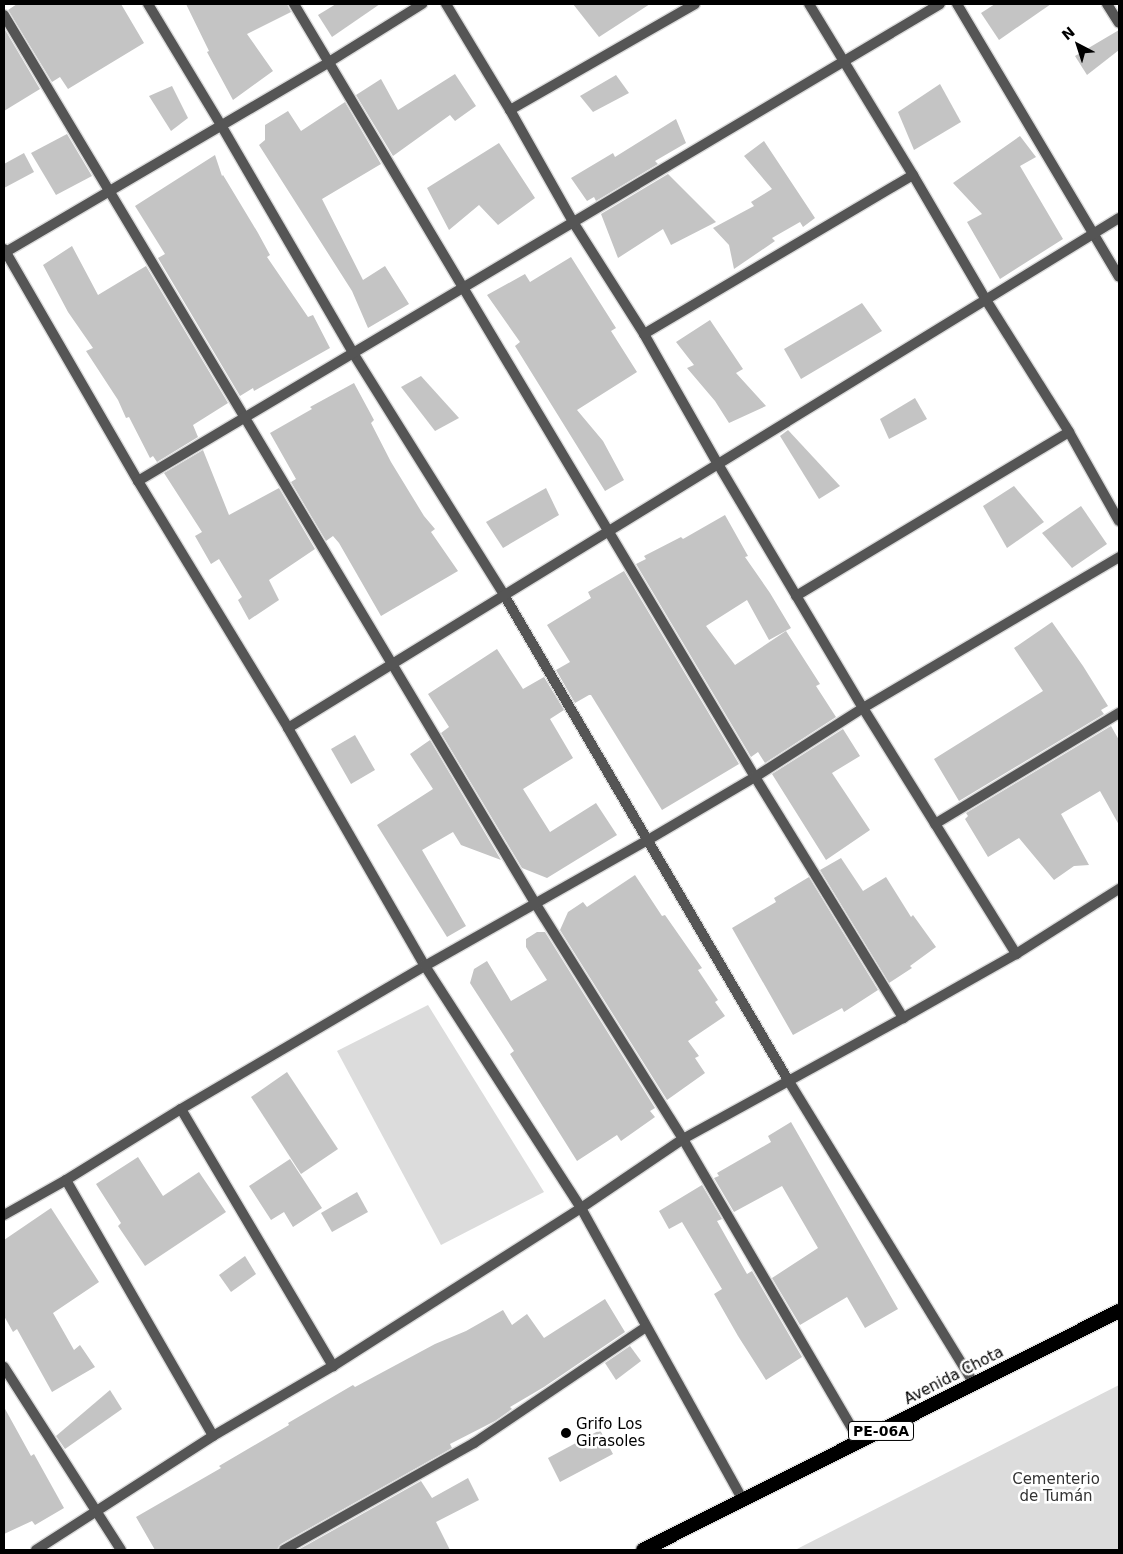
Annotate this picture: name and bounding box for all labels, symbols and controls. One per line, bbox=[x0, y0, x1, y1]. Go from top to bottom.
north arrow bbox=[1053, 20, 1103, 70]
text: N bbox=[1059, 24, 1078, 43]
street label: Avenida Chota bbox=[901, 1343, 1007, 1409]
place label: Grifo Los Girasoles bbox=[576, 1415, 645, 1450]
road number: PE-06A bbox=[847, 1420, 915, 1442]
marker: Grifo Los Girasoles bbox=[560, 1427, 572, 1439]
park label: Cementerio de Tumán bbox=[1012, 1470, 1100, 1505]

